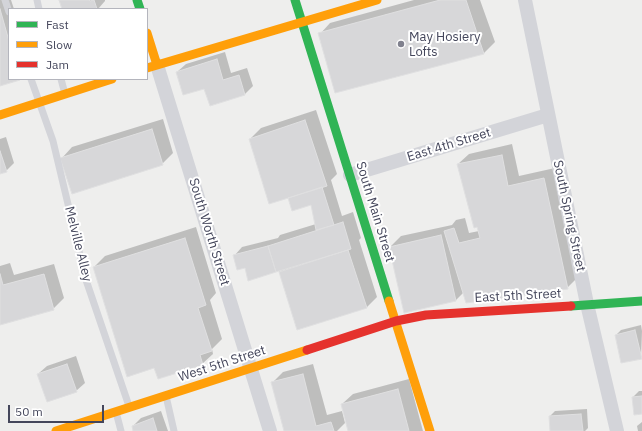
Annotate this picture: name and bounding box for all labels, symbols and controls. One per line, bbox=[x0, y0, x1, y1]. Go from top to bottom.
legend bbox=[8, 8, 148, 80]
text: Fast bbox=[46, 17, 69, 32]
place label: May Hosiery Lofts bbox=[409, 29, 481, 60]
text: Slow bbox=[46, 37, 72, 52]
marker: May Hosiery Lofts bbox=[396, 39, 406, 49]
text: Jam bbox=[46, 57, 69, 72]
street label: East 4th Street bbox=[405, 125, 493, 165]
street label: South Spring Street bbox=[550, 159, 588, 273]
street label: South Main Street bbox=[352, 160, 398, 264]
street label: South Worth Street bbox=[185, 176, 233, 288]
street label: Melville Alley bbox=[61, 205, 95, 283]
street label: East 5th Street bbox=[474, 286, 562, 306]
street label: West 5th Street bbox=[176, 343, 268, 385]
scale bar bbox=[10, 397, 106, 423]
text: 50 m bbox=[15, 404, 43, 419]

